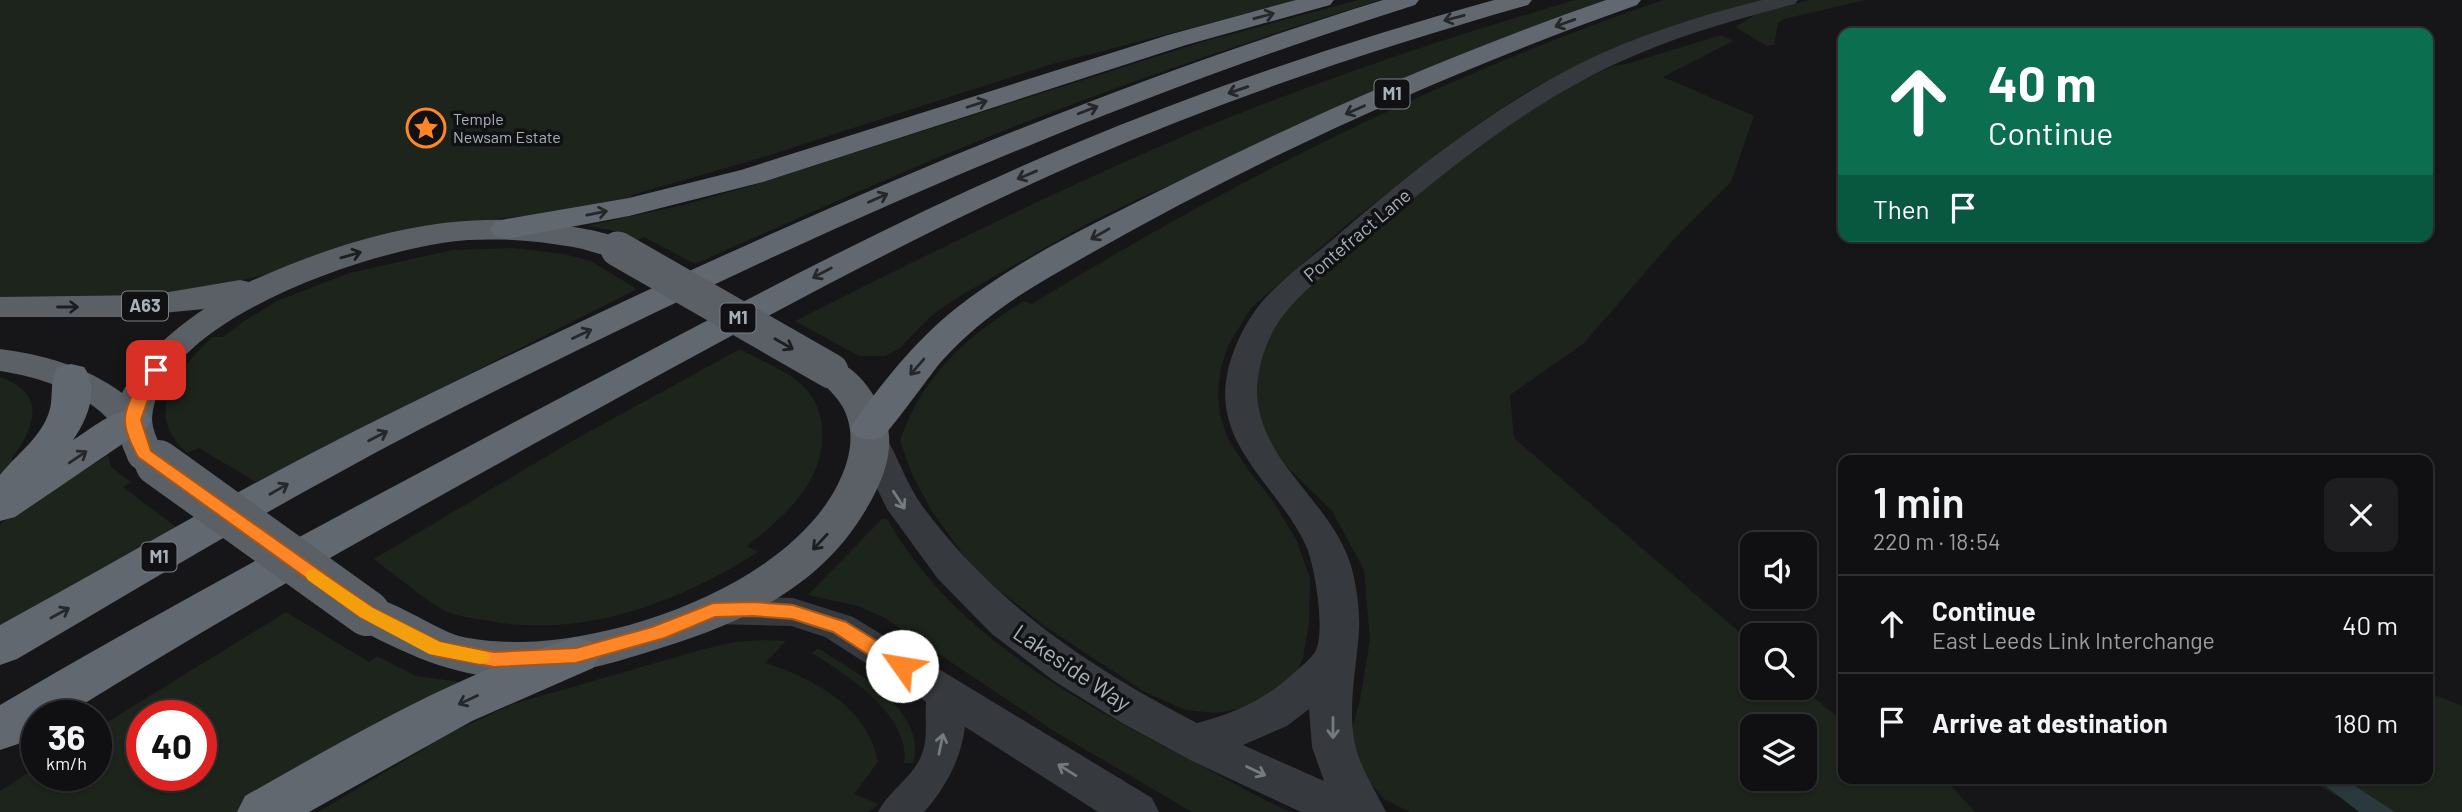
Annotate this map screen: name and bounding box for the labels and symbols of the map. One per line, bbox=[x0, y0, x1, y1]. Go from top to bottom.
one-way arrow bbox=[1253, 8, 1275, 21]
one-way arrow bbox=[1443, 12, 1466, 25]
one-way arrow bbox=[1555, 18, 1577, 30]
road number: M1 bbox=[1374, 80, 1410, 108]
one-way arrow bbox=[1228, 84, 1249, 97]
one-way arrow bbox=[965, 97, 987, 109]
one-way arrow bbox=[1076, 103, 1098, 116]
one-way arrow bbox=[1345, 104, 1366, 117]
place icon: Temple Newsam Estate bbox=[405, 107, 447, 149]
place label: Temple Newsam Estate bbox=[453, 109, 561, 146]
one-way arrow bbox=[1017, 169, 1039, 182]
street label: Pontefract Lane bbox=[1298, 183, 1415, 286]
one-way arrow bbox=[866, 191, 888, 204]
one-way arrow bbox=[585, 206, 608, 219]
one-way arrow bbox=[1091, 227, 1111, 241]
one-way arrow bbox=[339, 247, 361, 260]
one-way arrow bbox=[812, 267, 833, 281]
road number: A63 bbox=[122, 292, 168, 320]
one-way arrow bbox=[56, 300, 79, 314]
road number: M1 bbox=[720, 304, 756, 332]
one-way arrow bbox=[571, 327, 592, 340]
one-way arrow bbox=[773, 337, 793, 351]
pin bbox=[126, 340, 186, 400]
one-way arrow bbox=[909, 358, 925, 376]
one-way arrow bbox=[368, 428, 388, 442]
one-way arrow bbox=[68, 450, 87, 464]
one-way arrow bbox=[268, 482, 288, 496]
one-way arrow bbox=[893, 490, 907, 510]
one-way arrow bbox=[811, 533, 828, 550]
road number: M1 bbox=[142, 542, 176, 572]
one-way arrow bbox=[49, 606, 69, 620]
street label: Lakeside Way bbox=[1009, 618, 1137, 717]
position arrow bbox=[865, 629, 939, 703]
one-way arrow bbox=[458, 694, 479, 708]
speed limit sign: 40 bbox=[126, 700, 217, 791]
one-way arrow bbox=[1326, 717, 1340, 740]
one-way arrow bbox=[935, 733, 949, 756]
one-way arrow bbox=[1058, 762, 1078, 776]
one-way arrow bbox=[1245, 765, 1266, 779]

